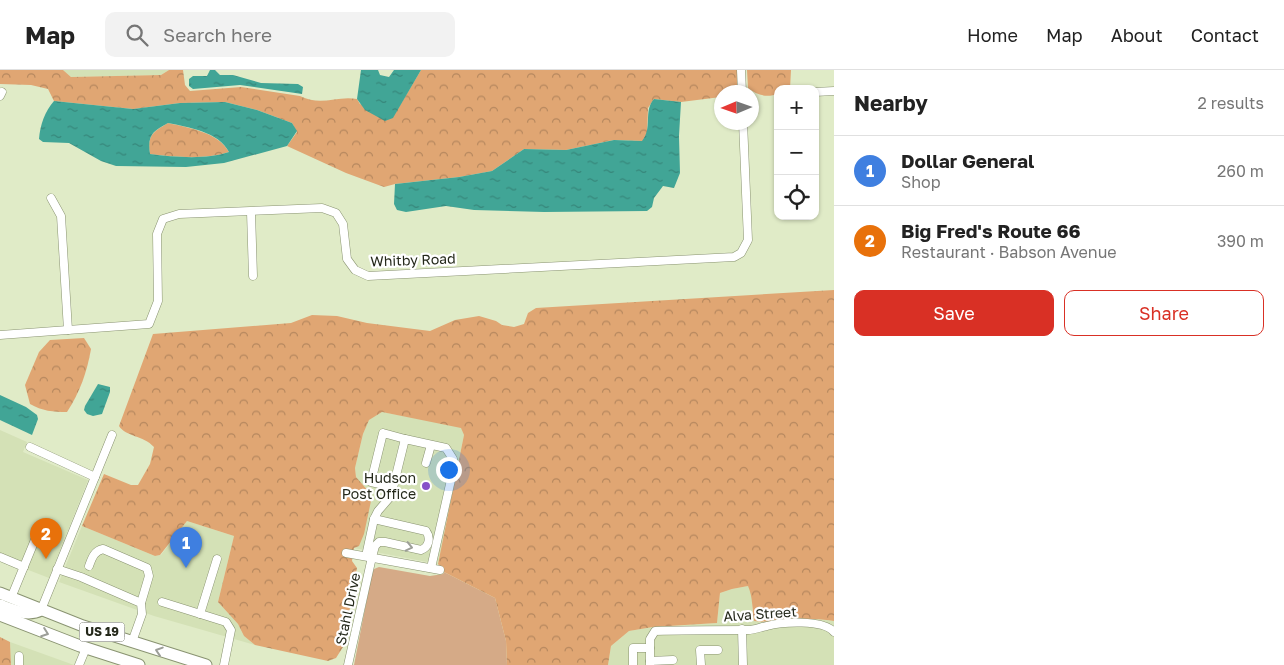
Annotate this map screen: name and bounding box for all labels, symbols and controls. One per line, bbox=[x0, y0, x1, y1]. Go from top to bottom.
search box bbox=[105, 12, 455, 57]
text: Map bbox=[25, 20, 75, 49]
icon: search bbox=[123, 21, 151, 49]
text: Search here bbox=[163, 23, 272, 46]
text: Home bbox=[967, 24, 1018, 46]
text: Map bbox=[1046, 24, 1083, 46]
text: About bbox=[1111, 24, 1163, 46]
text: Contact bbox=[1191, 24, 1259, 46]
north arrow bbox=[714, 85, 759, 130]
map controls bbox=[774, 85, 819, 220]
button: + bbox=[774, 85, 819, 130]
text: Nearby bbox=[854, 90, 928, 116]
text: 2 results bbox=[1198, 93, 1264, 113]
button: − bbox=[774, 130, 819, 175]
text: Dollar General bbox=[901, 149, 1034, 172]
text: 1 bbox=[866, 161, 874, 181]
text: 260 m bbox=[1217, 161, 1264, 181]
text: Shop bbox=[901, 172, 941, 192]
button: locate bbox=[774, 175, 819, 220]
text: Big Fred's Route 66 bbox=[901, 219, 1081, 242]
text: 2 bbox=[865, 231, 875, 251]
text: 390 m bbox=[1217, 231, 1264, 251]
text: Restaurant · Babson Avenue bbox=[901, 242, 1117, 262]
street label: Whitby Road bbox=[370, 250, 456, 269]
button: Save bbox=[854, 290, 1054, 336]
button: Share bbox=[1064, 290, 1264, 336]
your location bbox=[436, 457, 462, 483]
place label: Hudson Post Office bbox=[342, 469, 416, 502]
marker: Hudson Post Office bbox=[420, 480, 432, 492]
pin: 2 bbox=[30, 518, 62, 559]
pin: 1 bbox=[170, 527, 202, 568]
one-way arrow bbox=[405, 541, 414, 552]
street label: Stahl Drive bbox=[332, 571, 363, 647]
street label: Alva Street bbox=[723, 602, 797, 625]
road number: US 19 bbox=[80, 622, 124, 642]
one-way arrow bbox=[40, 627, 49, 637]
one-way arrow bbox=[156, 647, 164, 657]

